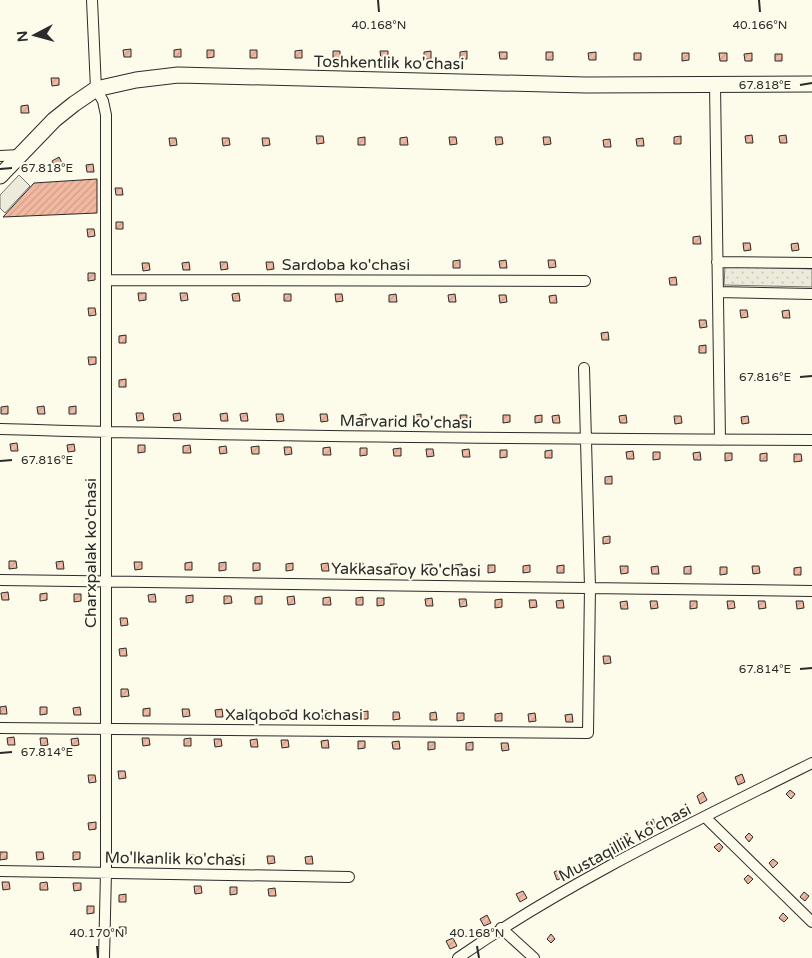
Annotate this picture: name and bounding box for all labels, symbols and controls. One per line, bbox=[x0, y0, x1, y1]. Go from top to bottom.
north arrow bbox=[10, 10, 60, 60]
text: 40.168°N bbox=[352, 18, 406, 32]
text: 40.166°N bbox=[733, 18, 787, 32]
text: N bbox=[14, 30, 32, 43]
street label: Toshkentlik ko'chasi bbox=[314, 52, 464, 74]
text: 67.818°E bbox=[739, 78, 792, 92]
text: 67.818°E bbox=[21, 161, 74, 175]
street label: Sardoba ko'chasi bbox=[282, 255, 410, 275]
text: 67.816°E bbox=[739, 370, 791, 384]
street label: Marvarid ko'chasi bbox=[339, 411, 473, 433]
text: 67.816°E bbox=[21, 453, 73, 467]
street label: Charxpalak ko'chasi bbox=[81, 478, 101, 628]
street label: Yakkasaroy ko'chasi bbox=[331, 559, 481, 581]
text: 67.814°E bbox=[739, 662, 792, 676]
street label: Xalqobod ko'chasi bbox=[225, 705, 363, 725]
text: 67.814°E bbox=[21, 745, 74, 759]
street label: Mustaqillik ko'chasi bbox=[555, 800, 695, 886]
street label: Mo'lkanlik ko'chasi bbox=[104, 848, 246, 870]
text: 40.170°N bbox=[70, 926, 124, 940]
text: 40.168°N bbox=[450, 926, 504, 940]

